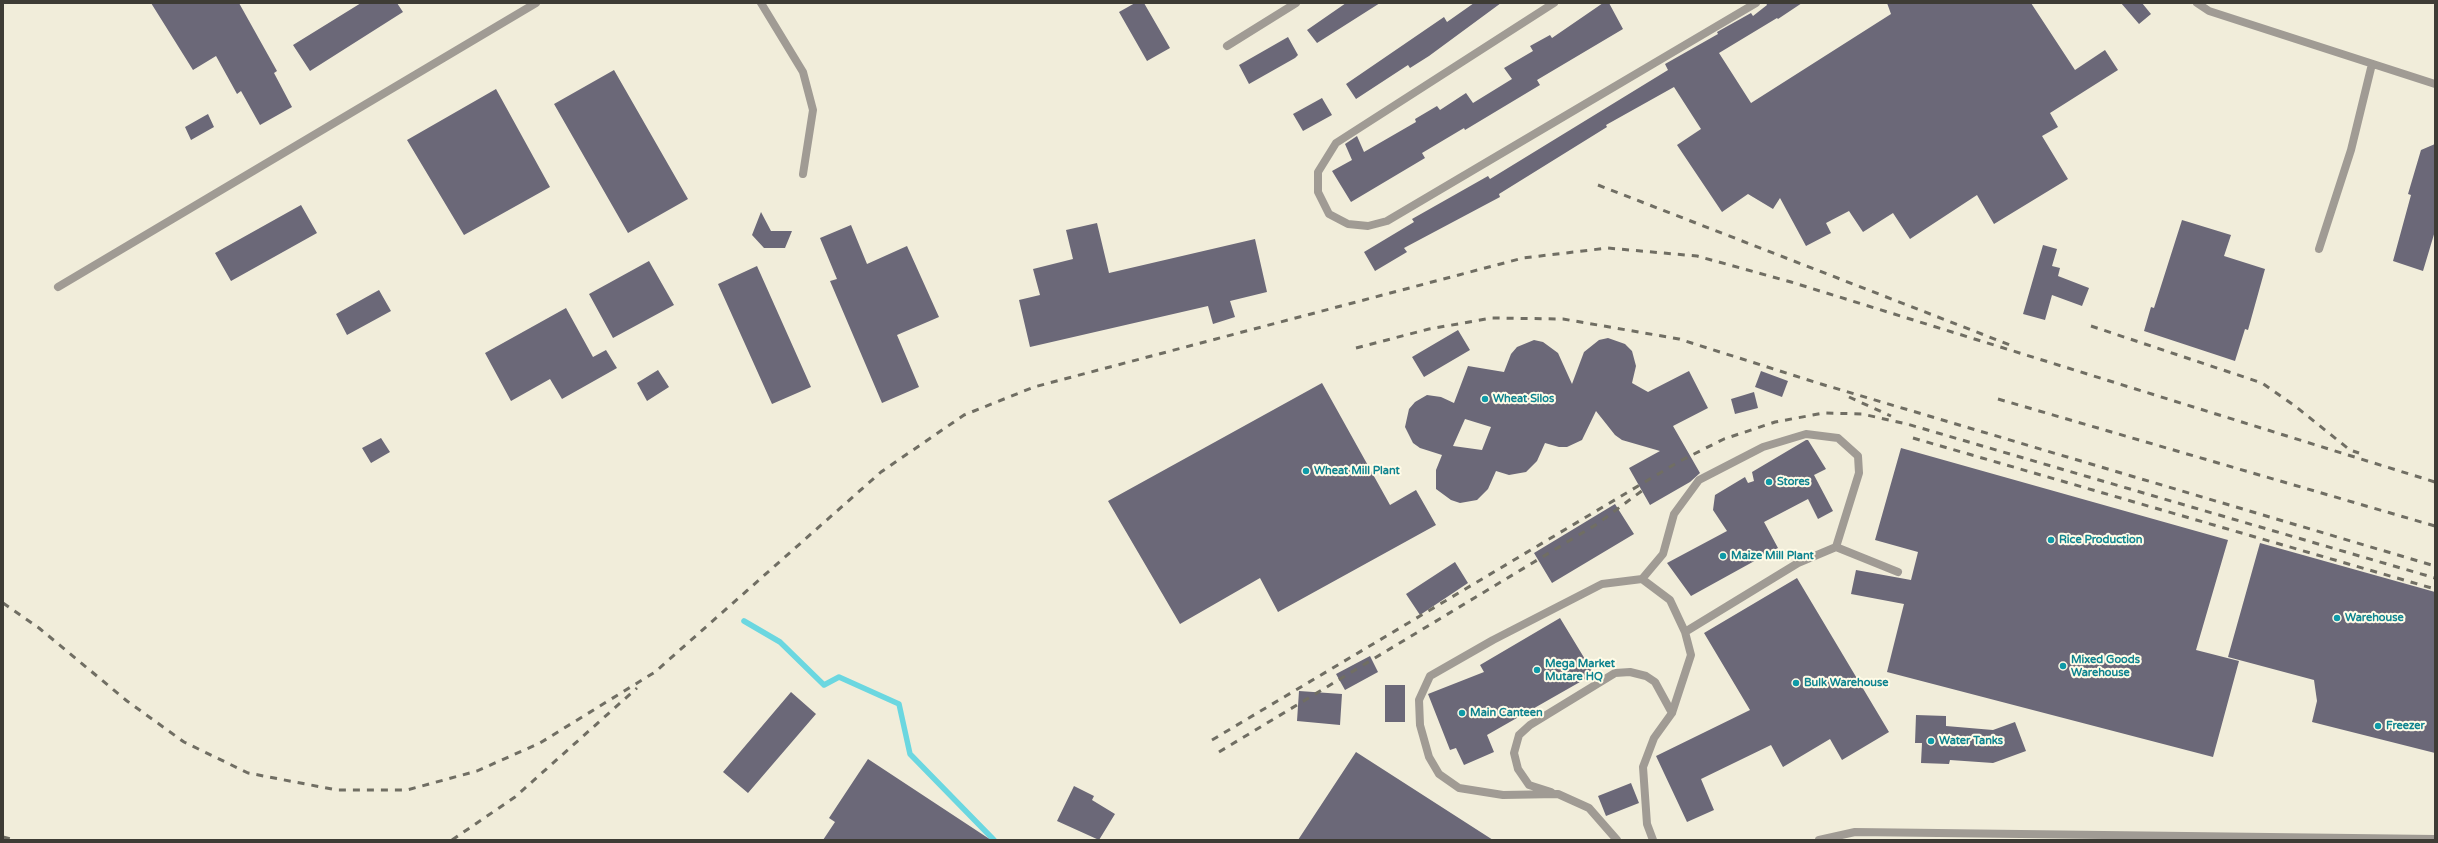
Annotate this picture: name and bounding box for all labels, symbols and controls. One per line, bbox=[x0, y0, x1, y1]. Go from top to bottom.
place label: Wheat Silos bbox=[1493, 392, 1554, 406]
marker: Wheat Silos bbox=[1480, 394, 1490, 404]
place label: Wheat Mill Plant bbox=[1314, 464, 1400, 478]
marker: Wheat Mill Plant bbox=[1301, 466, 1311, 476]
place label: Stores bbox=[1777, 475, 1810, 489]
marker: Stores bbox=[1764, 477, 1774, 487]
place label: Rice Production bbox=[2059, 533, 2142, 547]
marker: Rice Production bbox=[2046, 535, 2056, 545]
place label: Maize Mill Plant bbox=[1731, 549, 1814, 563]
marker: Maize Mill Plant bbox=[1718, 551, 1728, 561]
place label: Warehouse bbox=[2345, 611, 2404, 625]
marker: Warehouse bbox=[2332, 613, 2342, 623]
place label: Mixed Goods Warehouse bbox=[2071, 653, 2140, 679]
place label: Mega Market Mutare HQ bbox=[1545, 657, 1615, 683]
marker: Mixed Goods Warehouse bbox=[2058, 661, 2068, 671]
marker: Mega Market Mutare HQ bbox=[1532, 665, 1542, 675]
place label: Bulk Warehouse bbox=[1804, 676, 1889, 690]
marker: Bulk Warehouse bbox=[1791, 678, 1801, 688]
place label: Main Canteen bbox=[1470, 706, 1543, 720]
marker: Main Canteen bbox=[1457, 708, 1467, 718]
place label: Freezer bbox=[2386, 719, 2425, 733]
marker: Freezer bbox=[2373, 721, 2383, 731]
place label: Water Tanks bbox=[1939, 734, 2003, 748]
marker: Water Tanks bbox=[1926, 736, 1936, 746]

